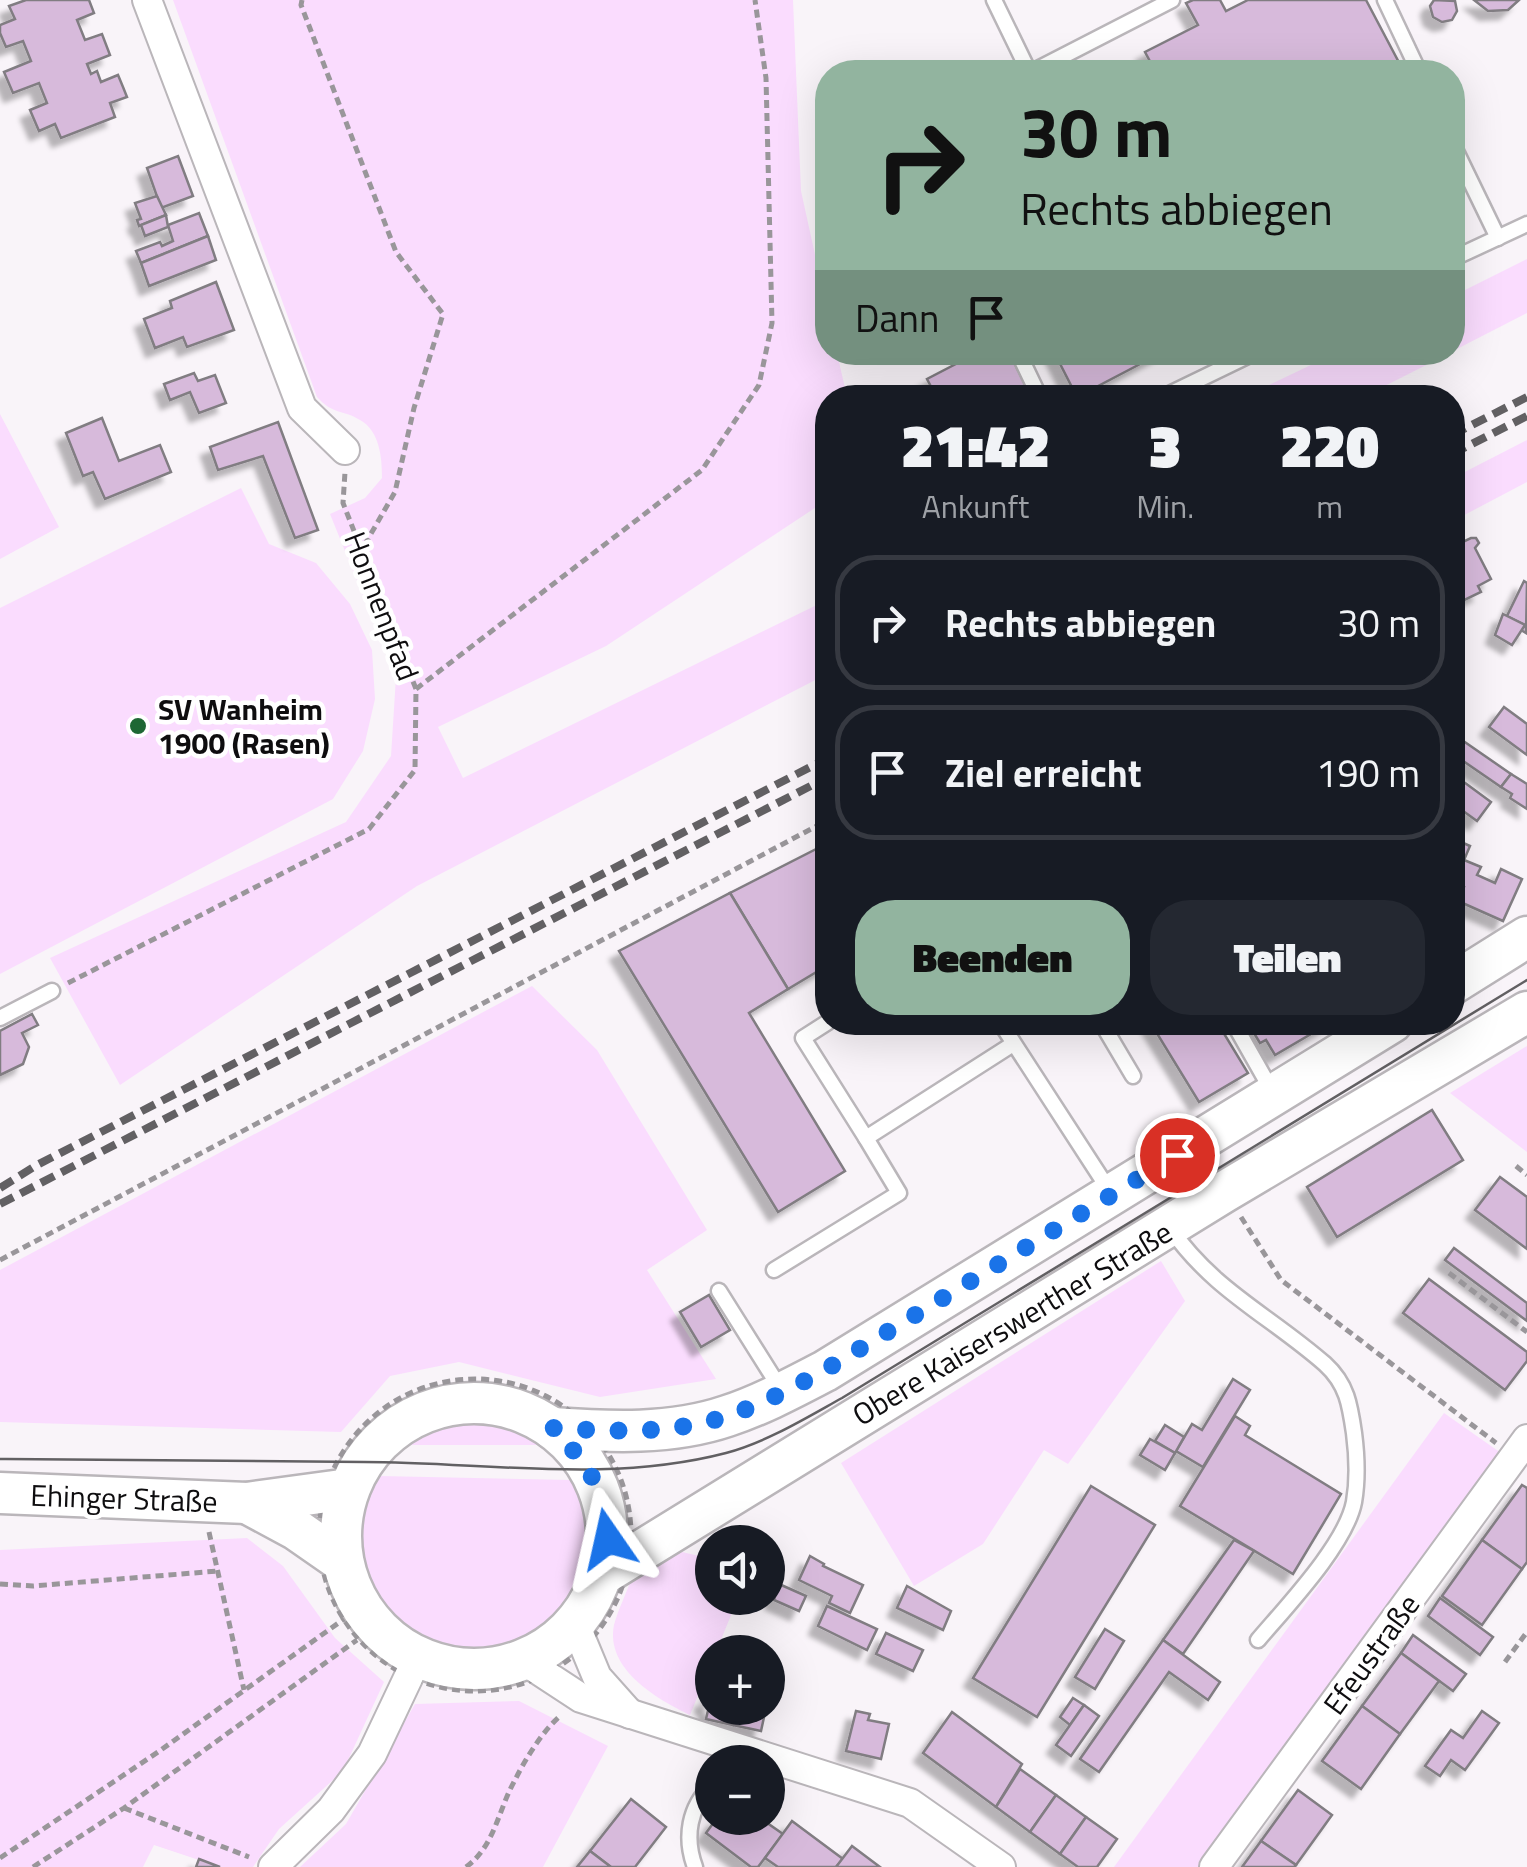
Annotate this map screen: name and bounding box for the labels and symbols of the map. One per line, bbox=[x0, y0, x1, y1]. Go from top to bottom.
street label: Honnenpfad bbox=[333, 525, 431, 687]
place label: SV Wanheim 1900 (Rasen) bbox=[158, 686, 330, 766]
marker: SV Wanheim 1900 (Rasen) bbox=[127, 715, 149, 737]
pin bbox=[1135, 1113, 1220, 1198]
street label: Obere Kaiserswerther Straße bbox=[843, 1209, 1181, 1437]
street label: Ehinger Straße bbox=[30, 1472, 218, 1524]
position arrow bbox=[556, 1487, 660, 1591]
street label: Efeustraße bbox=[1311, 1584, 1431, 1724]

